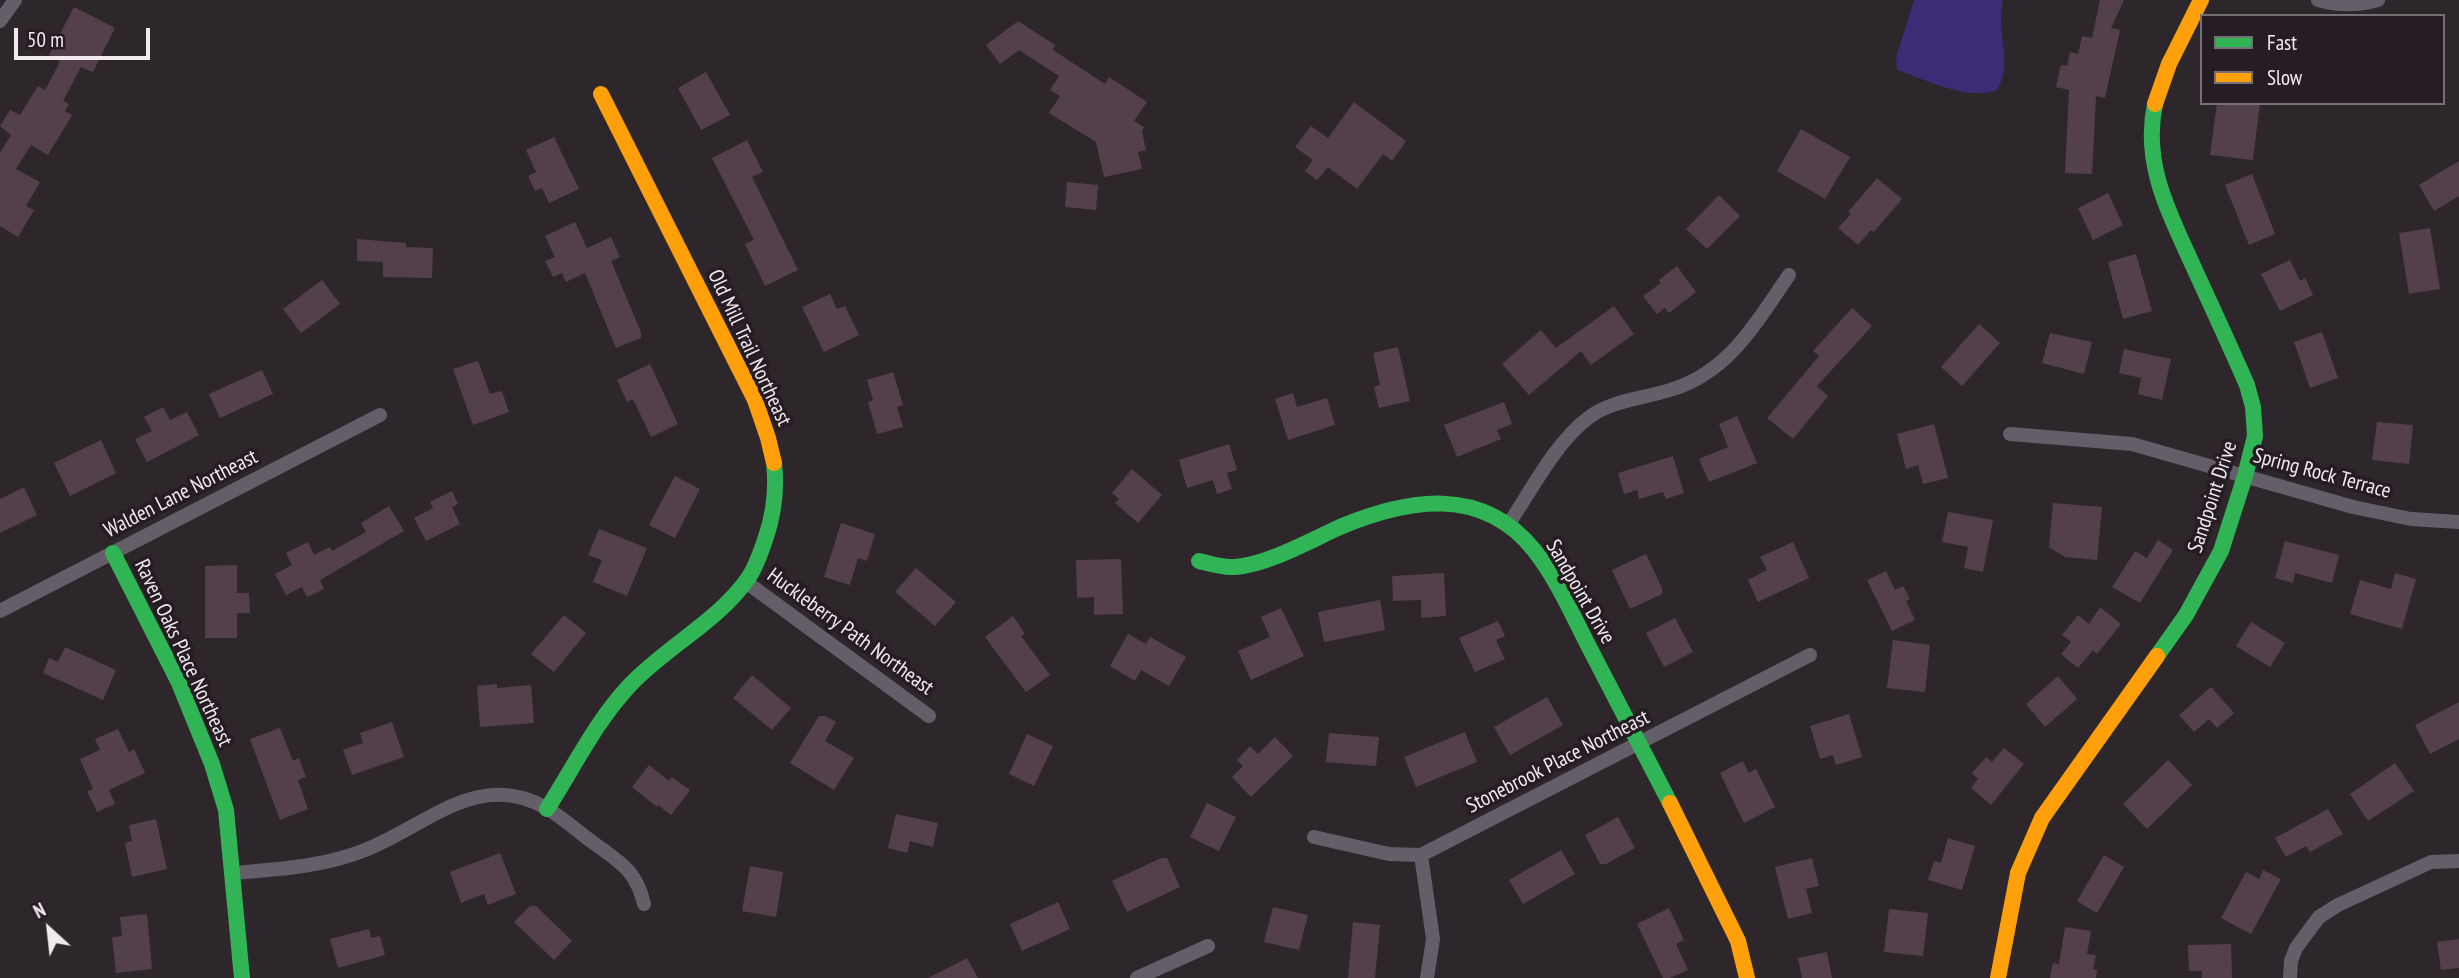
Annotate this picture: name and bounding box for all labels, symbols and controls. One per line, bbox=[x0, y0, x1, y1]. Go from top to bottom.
scale bar bbox=[18, 14, 154, 58]
legend bbox=[2200, 14, 2445, 105]
text: 50 m bbox=[27, 26, 64, 53]
text: Fast bbox=[2267, 29, 2297, 56]
text: Slow bbox=[2267, 64, 2302, 91]
street label: Old Mill Trail Northeast bbox=[702, 266, 796, 430]
street label: Sandpoint Drive bbox=[2183, 438, 2243, 556]
street label: Walden Lane Northeast bbox=[100, 444, 262, 544]
street label: Spring Rock Terrace bbox=[2251, 444, 2393, 504]
street label: Sandpoint Drive bbox=[1540, 535, 1620, 649]
street label: Raven Oaks Place Northeast bbox=[129, 556, 237, 750]
street label: Huckleberry Path Northeast bbox=[762, 563, 938, 701]
street label: Stonebrook Place Northeast bbox=[1462, 705, 1654, 819]
north arrow bbox=[14, 894, 84, 964]
text: N bbox=[29, 897, 49, 923]

